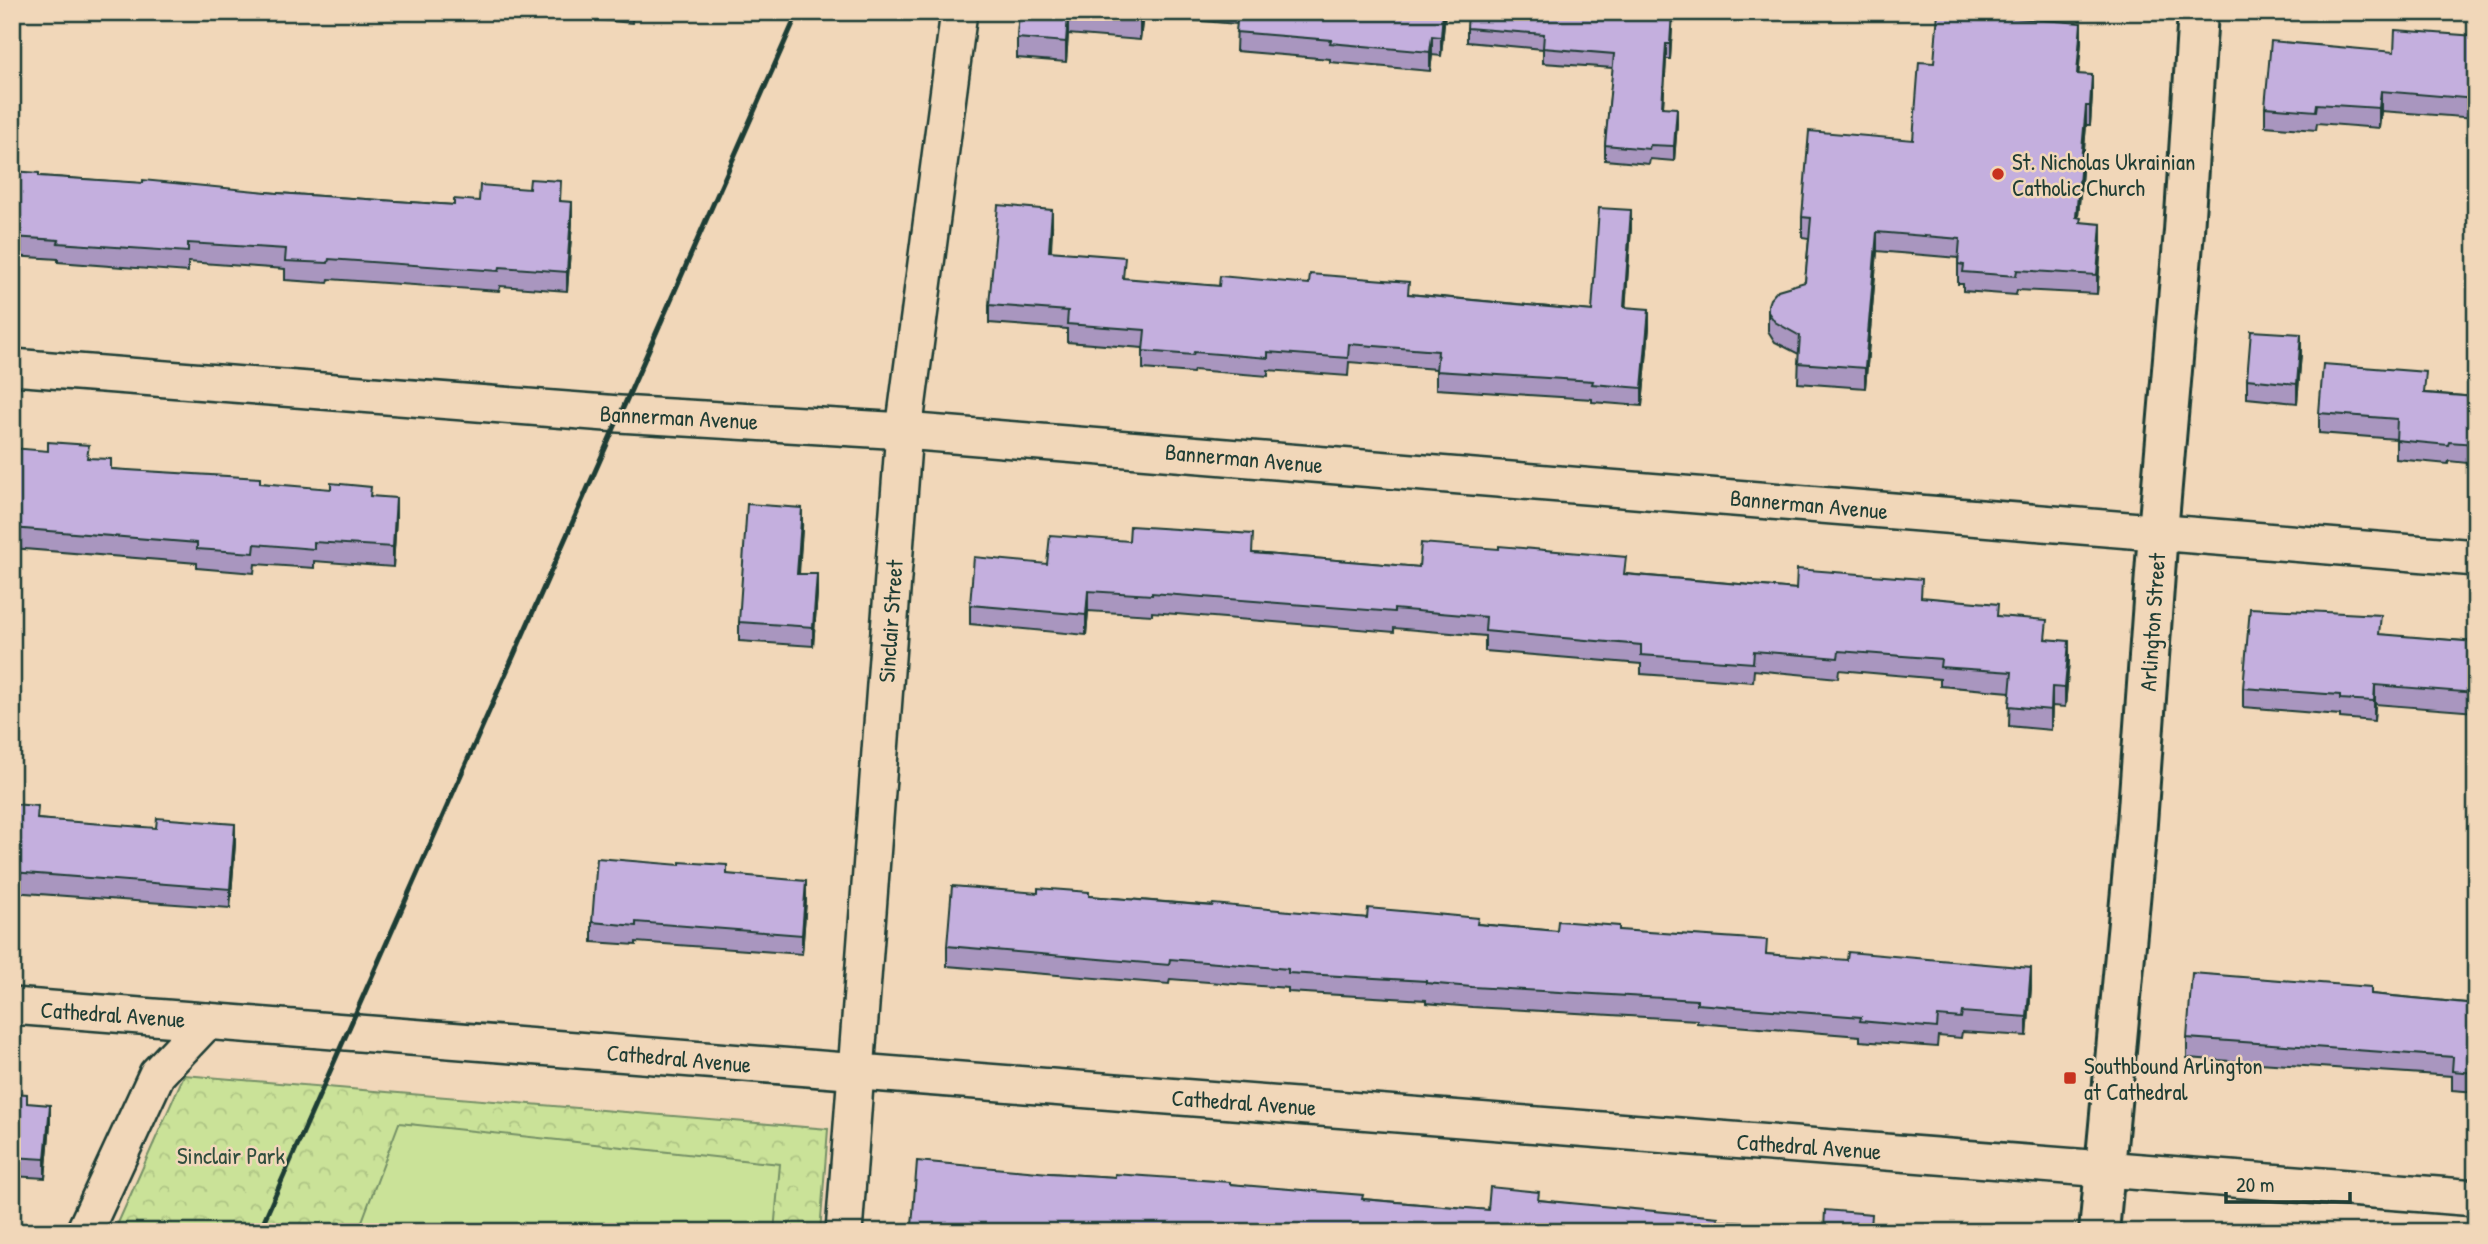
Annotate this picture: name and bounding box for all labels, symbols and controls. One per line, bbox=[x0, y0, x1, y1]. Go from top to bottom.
place label: St. Nicholas Ukrainian Catholic Church bbox=[2012, 146, 2195, 203]
marker: St. Nicholas Ukrainian Catholic Church bbox=[1990, 166, 2006, 182]
street label: Bannerman Avenue bbox=[599, 397, 759, 437]
street label: Bannerman Avenue bbox=[1164, 436, 1324, 480]
street label: Bannerman Avenue bbox=[1729, 482, 1889, 526]
street label: Arlington Street bbox=[2132, 551, 2172, 692]
street label: Sinclair Street bbox=[870, 557, 910, 683]
street label: Cathedral Avenue bbox=[40, 993, 186, 1035]
street label: Cathedral Avenue bbox=[605, 1036, 753, 1080]
place label: Southbound Arlington at Cathedral bbox=[2084, 1050, 2263, 1107]
marker: Southbound Arlington at Cathedral bbox=[2062, 1070, 2078, 1086]
street label: Cathedral Avenue bbox=[1171, 1081, 1317, 1123]
street label: Cathedral Avenue bbox=[1736, 1125, 1882, 1167]
park label: Sinclair Park bbox=[177, 1140, 285, 1171]
scale bar bbox=[2226, 1160, 2350, 1204]
text: 20 m bbox=[2236, 1170, 2274, 1199]

